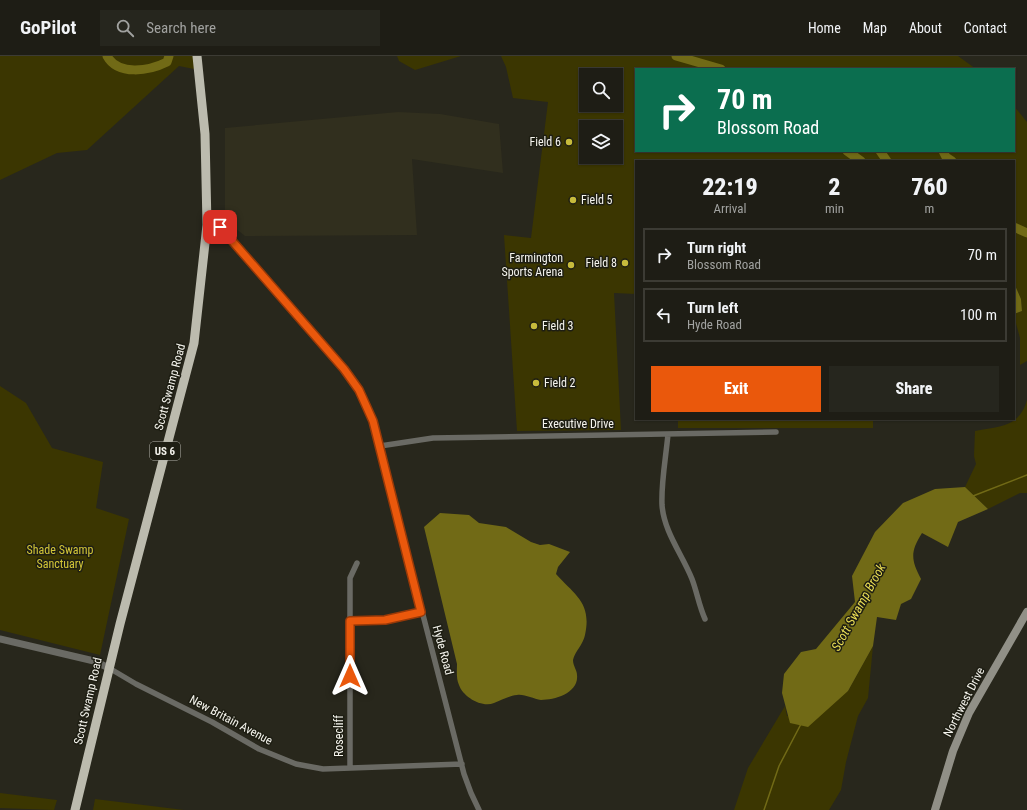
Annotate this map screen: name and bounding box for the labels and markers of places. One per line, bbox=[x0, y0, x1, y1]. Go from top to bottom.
place label: Field 6 bbox=[529, 135, 561, 149]
marker: Field 6 bbox=[564, 137, 574, 147]
place label: Field 5 bbox=[581, 193, 613, 207]
marker: Field 5 bbox=[568, 195, 578, 205]
pin bbox=[203, 210, 237, 244]
place label: Farmington Sports Arena bbox=[501, 251, 563, 279]
place label: Field 8 bbox=[585, 256, 617, 270]
marker: Field 8 bbox=[620, 258, 630, 268]
marker: Farmington Sports Arena bbox=[566, 260, 576, 270]
place label: Field 3 bbox=[542, 319, 574, 333]
marker: Field 3 bbox=[529, 321, 539, 331]
place label: Field 2 bbox=[544, 376, 576, 390]
marker: Field 2 bbox=[531, 378, 541, 388]

